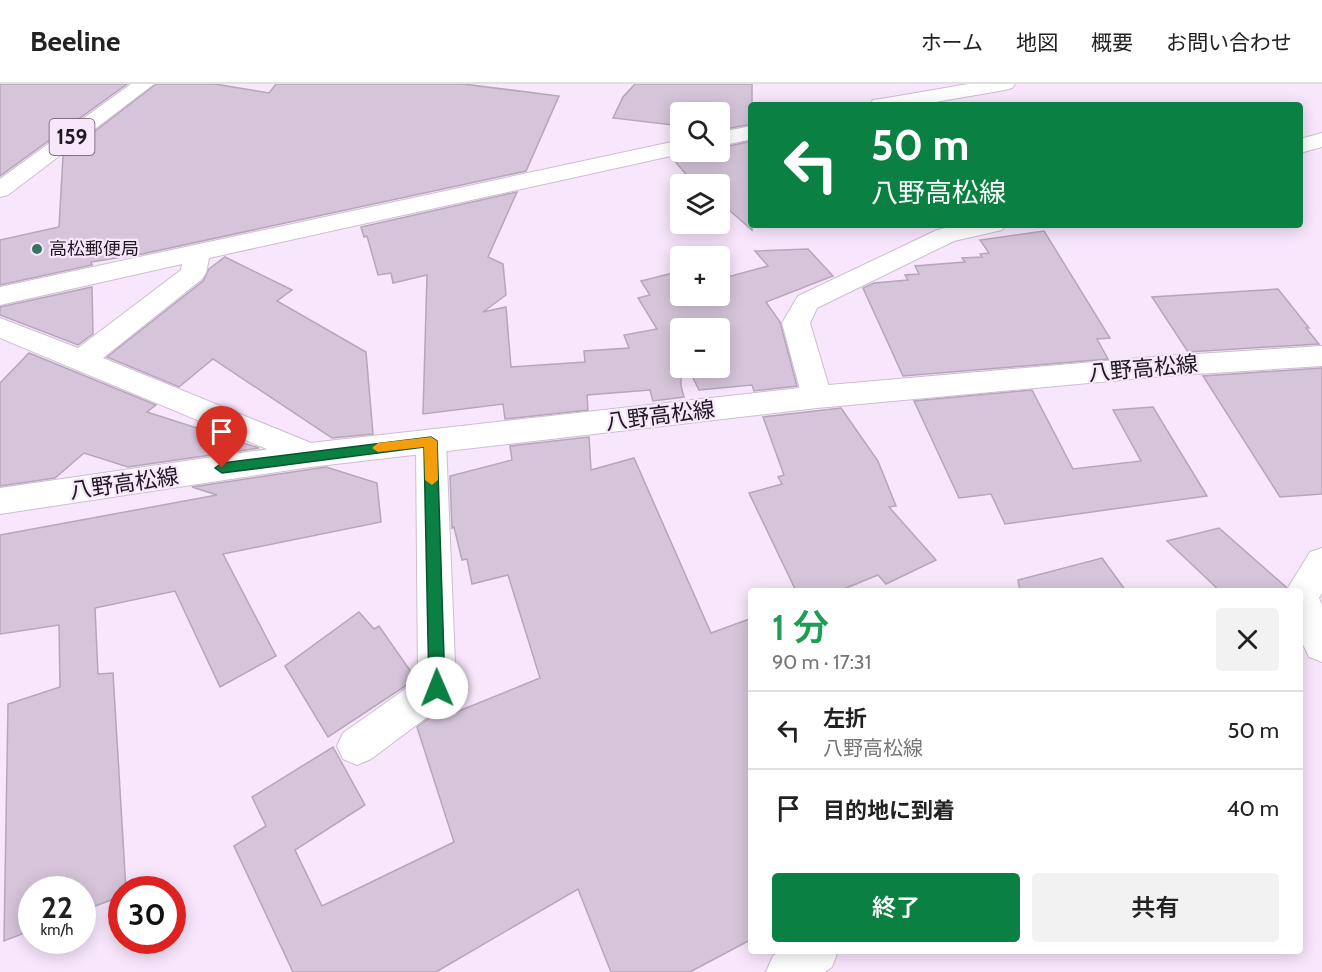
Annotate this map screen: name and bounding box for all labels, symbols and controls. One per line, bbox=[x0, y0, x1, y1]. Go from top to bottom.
text: Beeline bbox=[30, 24, 120, 58]
text: ホーム bbox=[921, 30, 983, 55]
text: 地図 bbox=[1016, 30, 1058, 55]
text: 概要 bbox=[1091, 30, 1133, 55]
text: お問い合わせ bbox=[1166, 30, 1292, 55]
map controls bbox=[670, 102, 730, 378]
button: search bbox=[670, 102, 730, 162]
road number: 159 bbox=[50, 119, 94, 155]
text: 50 m bbox=[871, 119, 969, 171]
icon: left bbox=[772, 126, 850, 204]
button: layers bbox=[670, 174, 730, 234]
text: 八野高松線 bbox=[871, 176, 1006, 209]
place label: 高松郵便局 bbox=[49, 238, 139, 260]
marker: 高松郵便局 bbox=[30, 242, 44, 256]
button: + bbox=[670, 246, 730, 306]
button: − bbox=[670, 318, 730, 378]
street label: 八野高松線 bbox=[1087, 350, 1199, 387]
street label: 八野高松線 bbox=[604, 395, 716, 436]
pin bbox=[196, 406, 247, 468]
icon: arrive bbox=[205, 415, 238, 448]
street label: 八野高松線 bbox=[68, 462, 180, 505]
text: 1 分 bbox=[772, 605, 829, 649]
button: close bbox=[1216, 608, 1279, 671]
text: 90 m · 17:31 bbox=[772, 650, 871, 674]
position arrow bbox=[405, 656, 469, 720]
text: 左折 bbox=[823, 705, 867, 732]
icon: left bbox=[772, 714, 805, 747]
text: 50 m bbox=[1227, 717, 1279, 744]
text: 八野高松線 bbox=[823, 736, 923, 760]
icon: arrive bbox=[772, 792, 805, 825]
text: 40 m bbox=[1227, 795, 1279, 822]
text: 目的地に到着 bbox=[823, 797, 955, 824]
button: 終了 bbox=[772, 873, 1020, 942]
button: 共有 bbox=[1032, 873, 1279, 942]
speed limit sign: 30 bbox=[108, 876, 186, 954]
text: 22 bbox=[41, 889, 73, 926]
text: km/h bbox=[41, 921, 73, 939]

